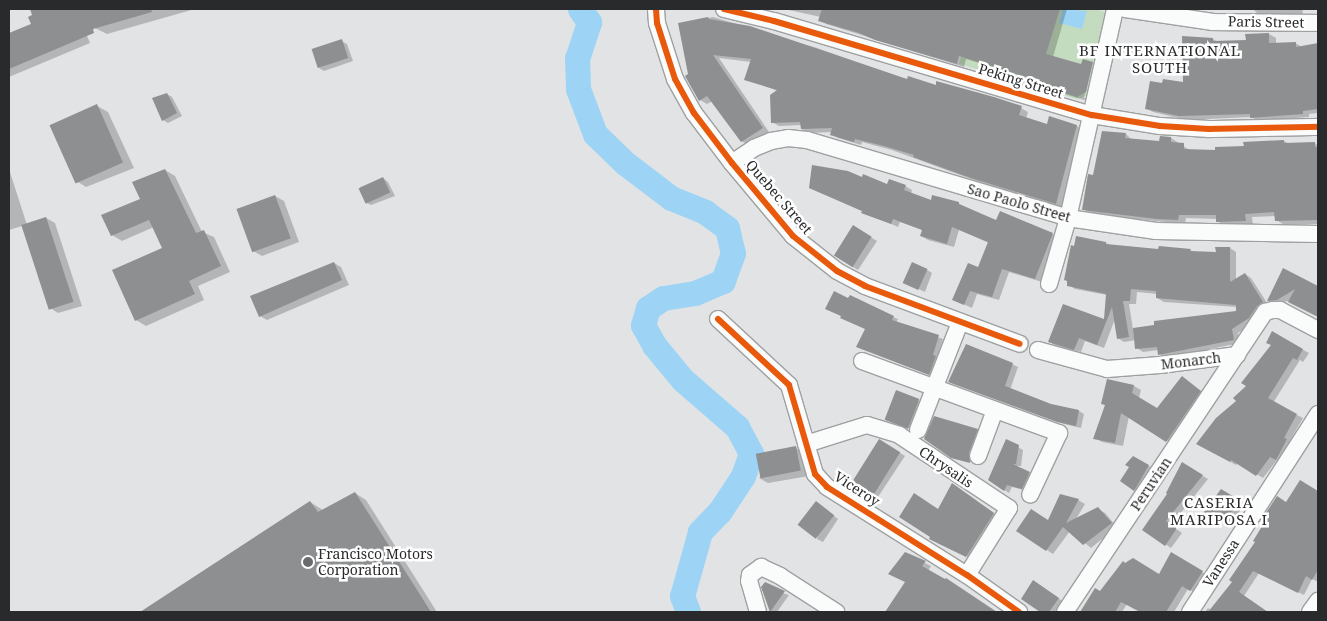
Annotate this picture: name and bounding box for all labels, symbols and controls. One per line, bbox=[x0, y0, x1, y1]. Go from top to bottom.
street label: Paris Street bbox=[1228, 13, 1304, 31]
district label: BF INTERNATIONAL SOUTH bbox=[1077, 41, 1243, 76]
street label: Peking Street bbox=[977, 60, 1065, 102]
street label: Quebec Street bbox=[742, 157, 816, 237]
street label: Sao Paolo Street bbox=[965, 180, 1073, 226]
street label: Monarch bbox=[1160, 349, 1222, 373]
street label: Chrysalis bbox=[916, 443, 976, 491]
street label: Peruvian bbox=[1127, 454, 1175, 514]
street label: Viceroy bbox=[831, 468, 883, 510]
district label: CASERIA MARIPOSA I bbox=[1169, 493, 1269, 528]
street label: Vanessa bbox=[1199, 536, 1243, 590]
place label: Francisco Motors Corporation bbox=[318, 546, 433, 578]
marker: Francisco Motors Corporation bbox=[302, 556, 314, 568]

